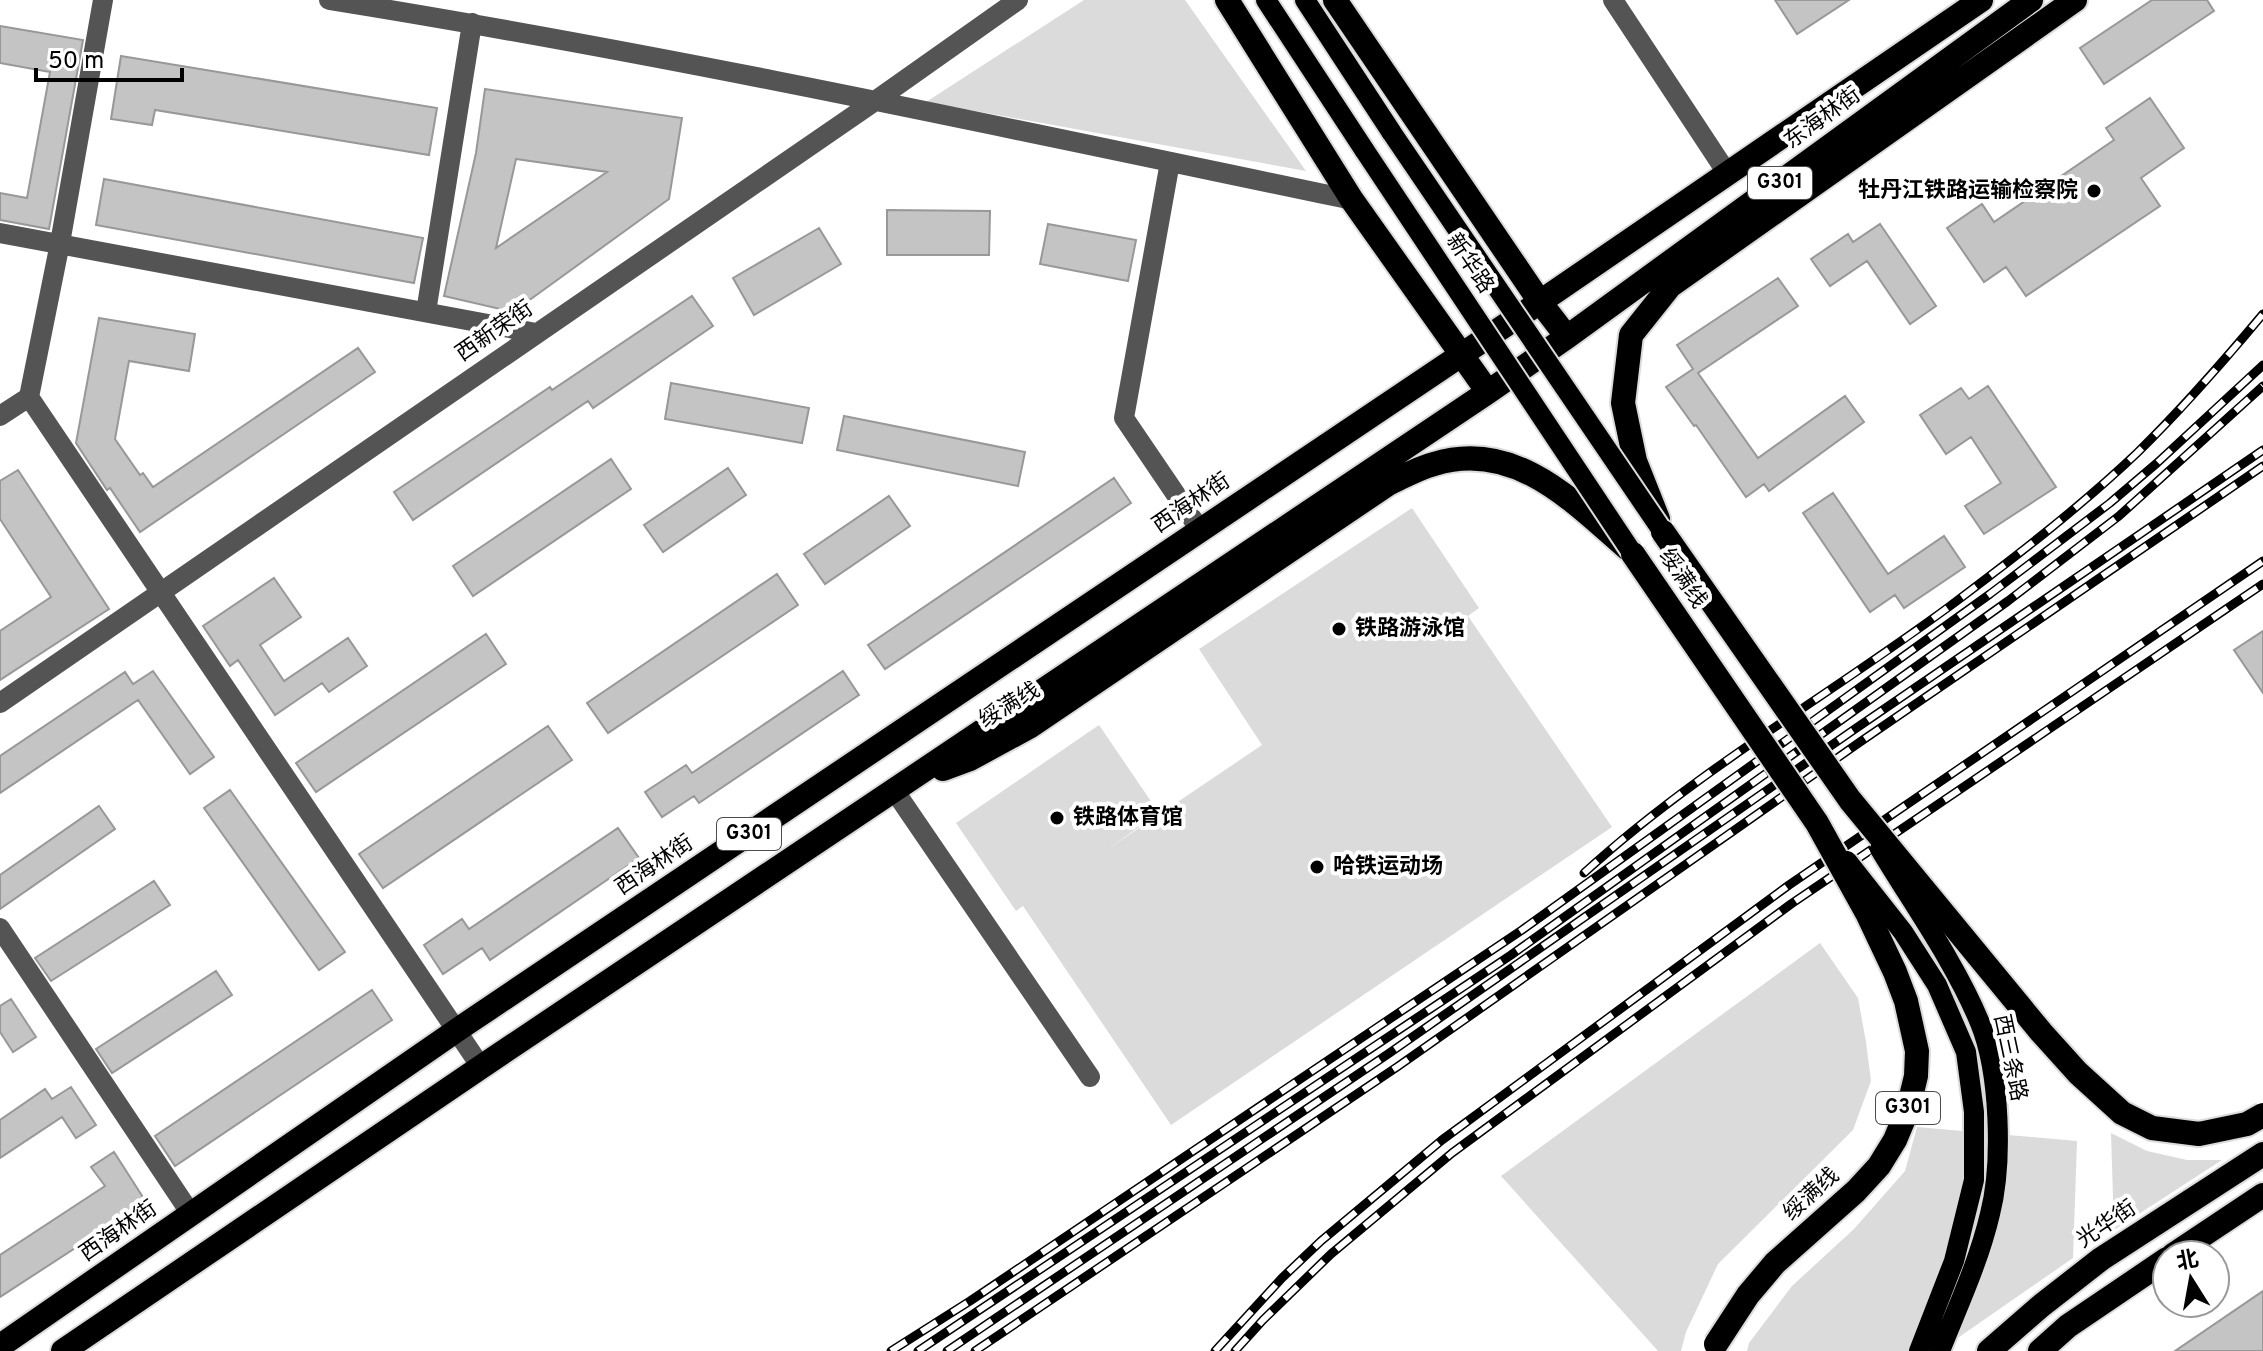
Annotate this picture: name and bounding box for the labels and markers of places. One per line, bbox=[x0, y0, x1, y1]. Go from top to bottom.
place label: 牡丹江铁路运输检察院 bbox=[1858, 178, 2078, 205]
marker: 牡丹江铁路运输检察院 bbox=[2085, 182, 2103, 200]
place label: 铁路游泳馆 bbox=[1355, 616, 1465, 643]
marker: 铁路游泳馆 bbox=[1330, 620, 1348, 638]
place label: 铁路体育馆 bbox=[1073, 804, 1183, 832]
marker: 铁路体育馆 bbox=[1048, 809, 1066, 827]
place label: 哈铁运动场 bbox=[1333, 854, 1443, 881]
marker: 哈铁运动场 bbox=[1308, 858, 1326, 876]

